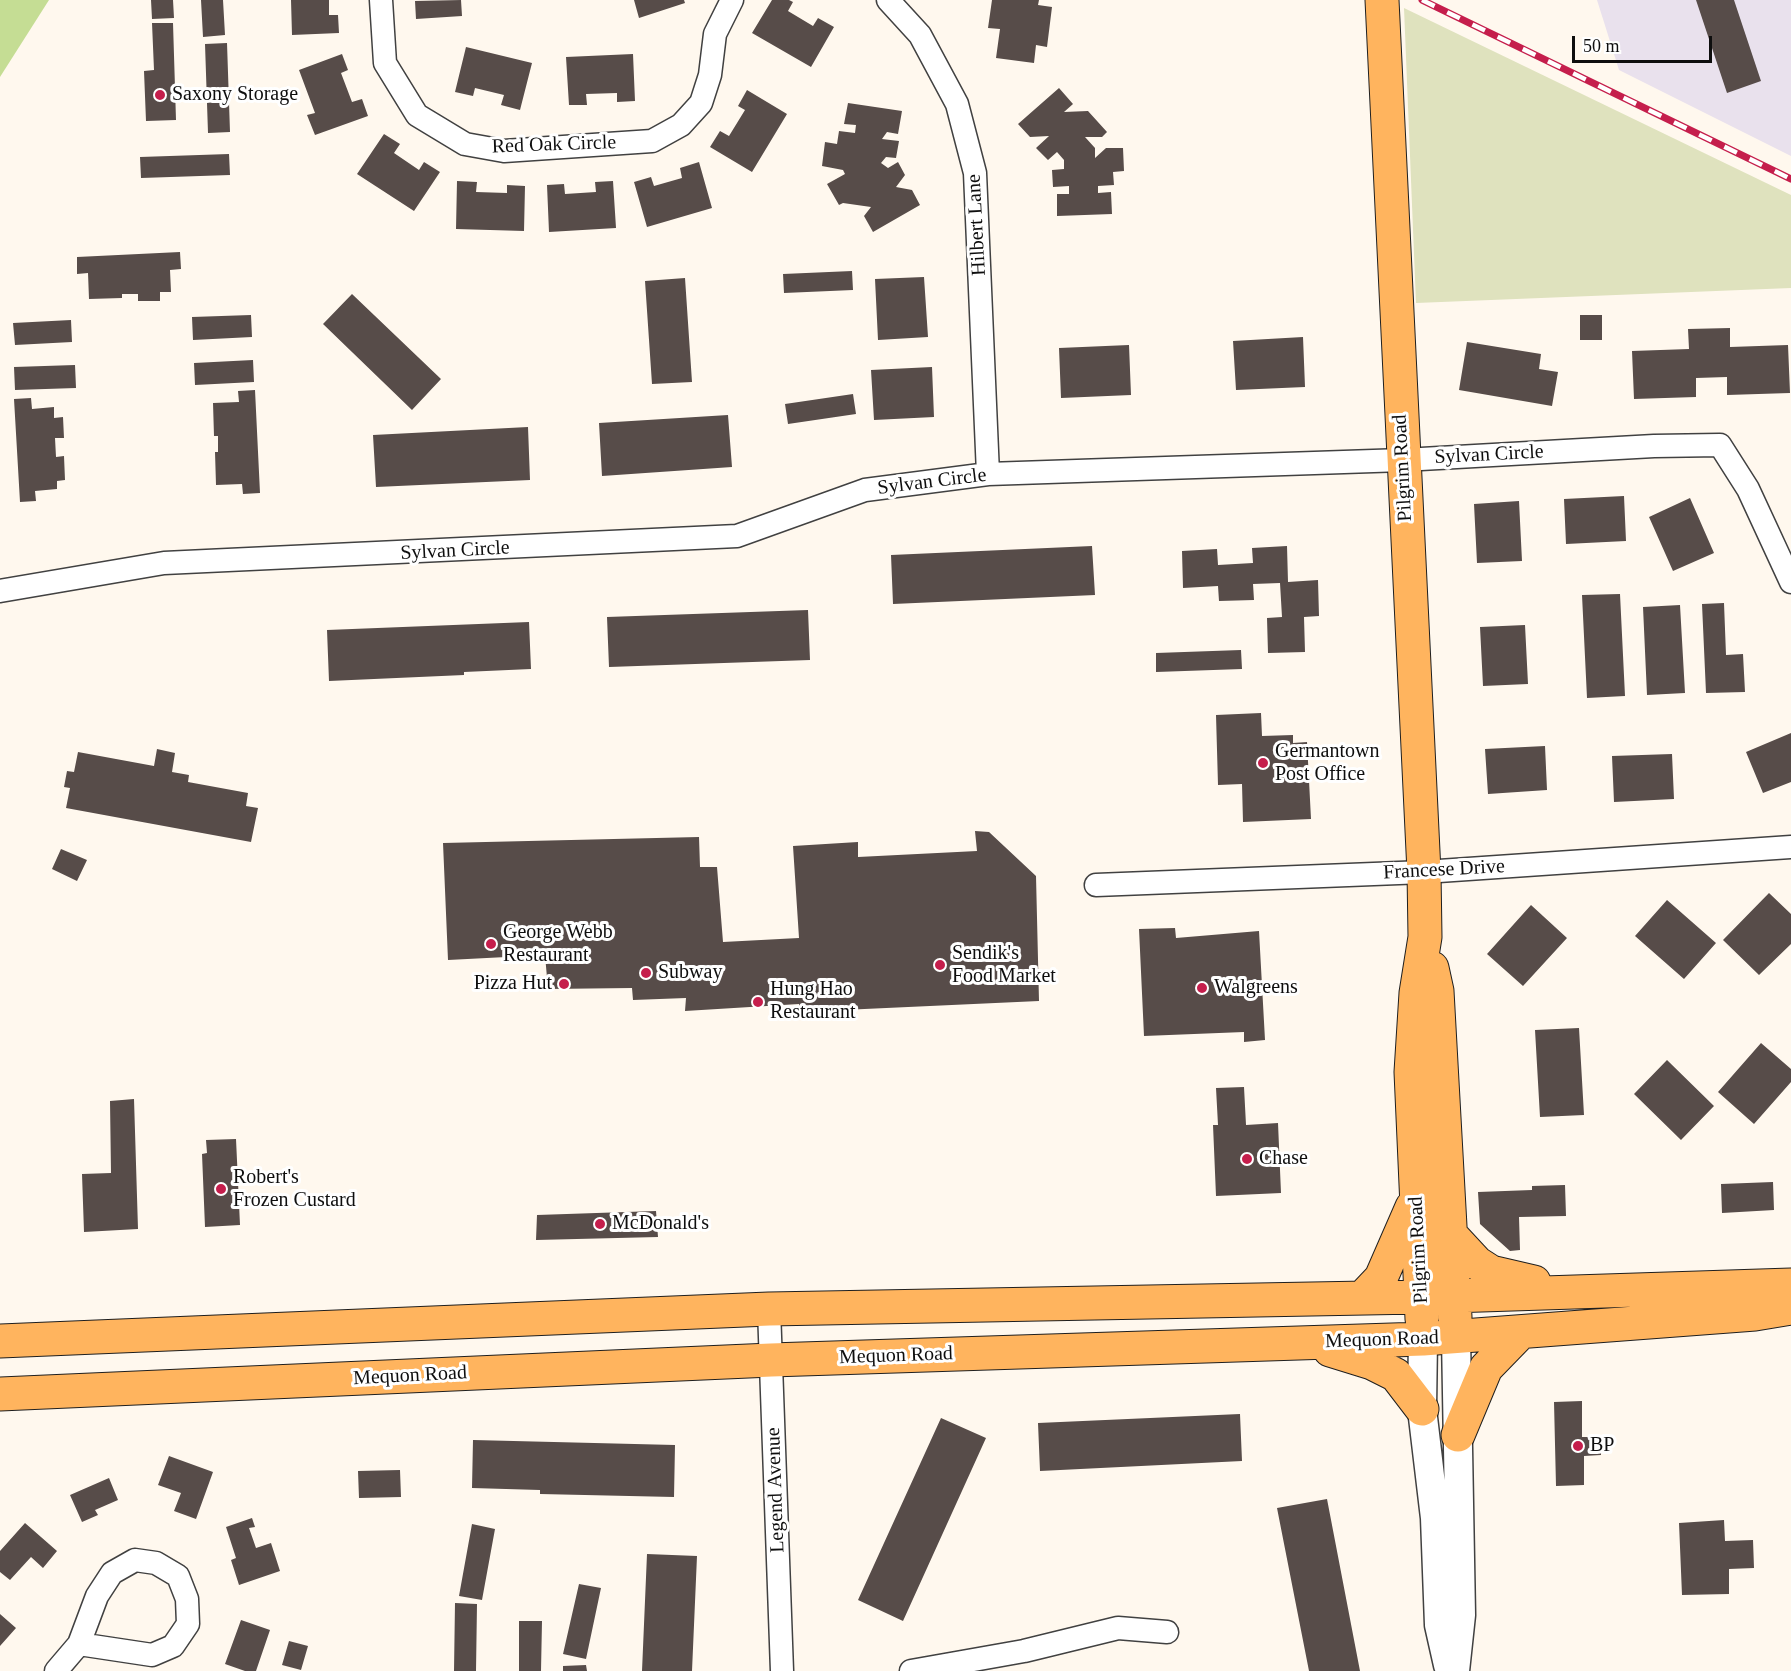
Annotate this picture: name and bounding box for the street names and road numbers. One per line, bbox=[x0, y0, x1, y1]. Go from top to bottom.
street label: Red Oak Circle bbox=[491, 131, 617, 159]
street label: Hilbert Lane bbox=[962, 174, 992, 276]
street label: Pilgrim Road bbox=[1388, 414, 1418, 522]
street label: Sylvan Circle bbox=[1434, 440, 1544, 470]
street label: Sylvan Circle bbox=[876, 463, 988, 501]
street label: Sylvan Circle bbox=[400, 536, 510, 566]
street label: Francese Drive bbox=[1383, 855, 1505, 885]
street label: Pilgrim Road bbox=[1404, 1196, 1434, 1304]
street label: Mequon Road bbox=[1325, 1326, 1439, 1354]
street label: Mequon Road bbox=[839, 1342, 953, 1370]
street label: Mequon Road bbox=[353, 1361, 467, 1391]
street label: Legend Avenue bbox=[762, 1427, 790, 1553]

